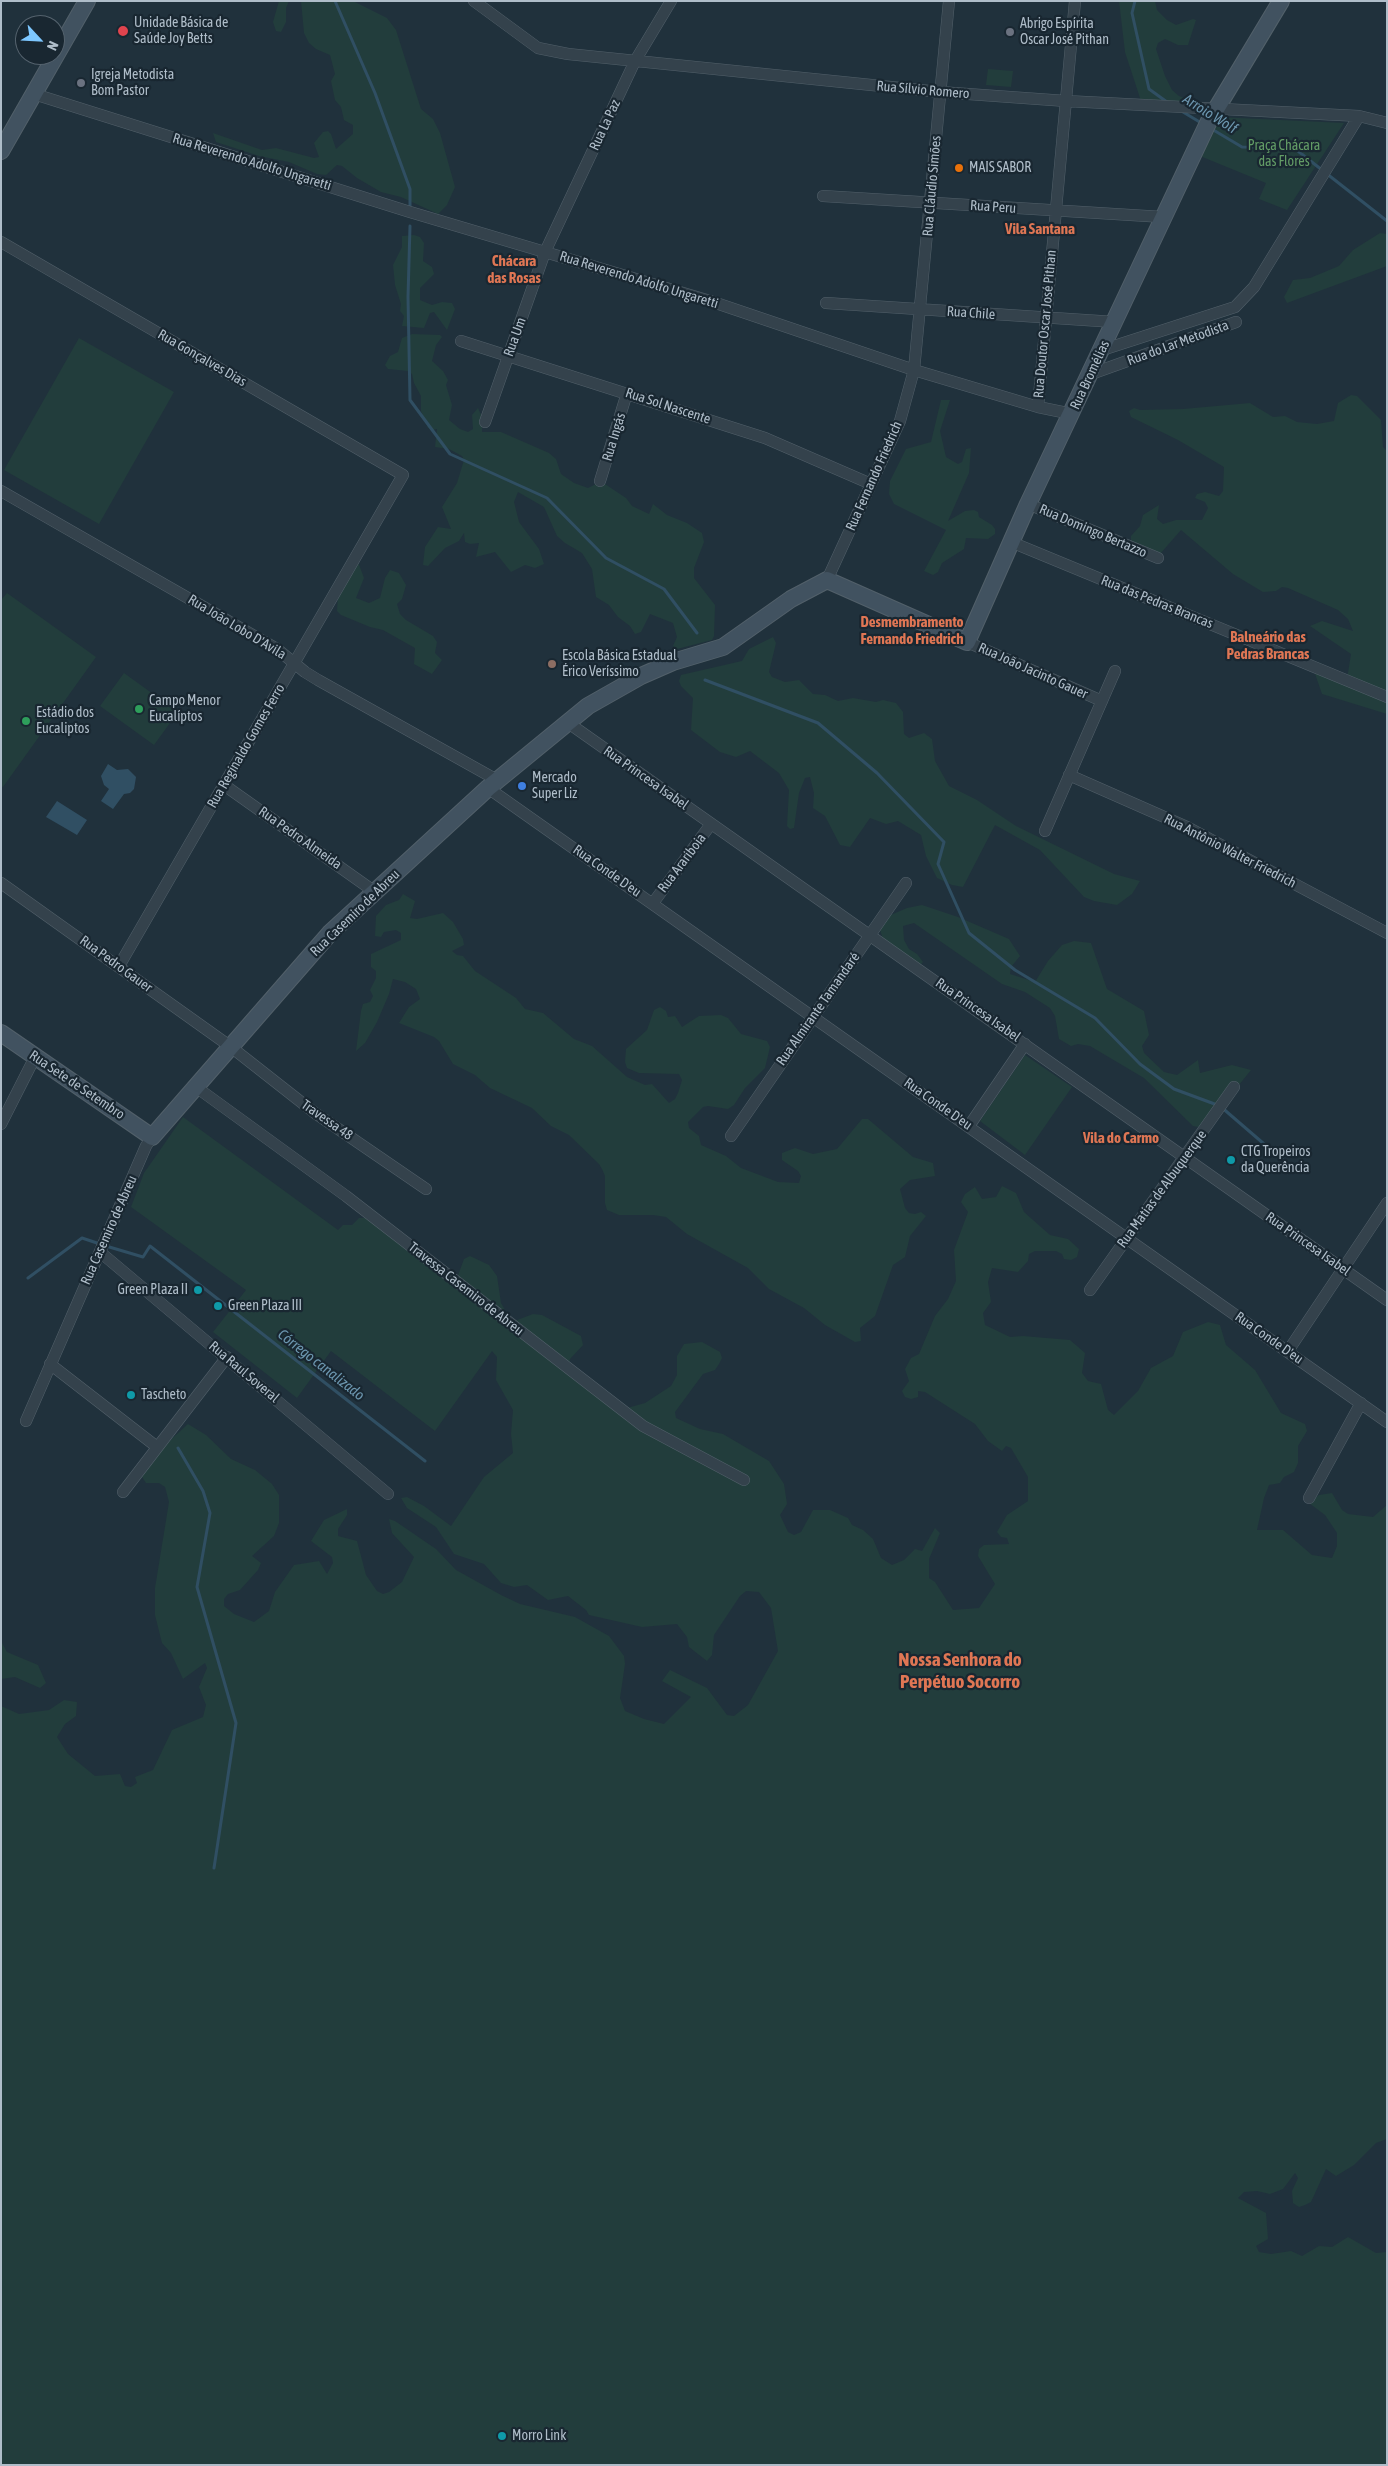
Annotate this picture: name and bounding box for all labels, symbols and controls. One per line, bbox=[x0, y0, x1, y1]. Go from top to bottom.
north arrow bbox=[15, 15, 65, 65]
place label: Unidade Básica de Saúde Joy Betts bbox=[134, 15, 228, 48]
place label: Abrigo Espírita Oscar José Pithan bbox=[1020, 16, 1109, 48]
marker: Unidade Básica de Saúde Joy Betts bbox=[116, 24, 130, 38]
marker: Abrigo Espírita Oscar José Pithan bbox=[1004, 26, 1016, 38]
text: N bbox=[44, 39, 62, 53]
place label: Igreja Metodista Bom Pastor bbox=[91, 67, 174, 100]
marker: Igreja Metodista Bom Pastor bbox=[75, 77, 87, 89]
street label: Rua Sílvio Romero bbox=[876, 78, 970, 102]
water label: Arroio Wolf bbox=[1179, 90, 1241, 138]
street label: Rua La Paz bbox=[586, 97, 624, 153]
street label: Rua Reverendo Adolfo Ungaretti bbox=[171, 130, 333, 194]
street label: Rua Cláudio Simões bbox=[919, 135, 945, 237]
park label: Praça Chácara das Flores bbox=[1248, 138, 1320, 170]
place label: MAIS SABOR bbox=[969, 160, 1031, 176]
marker: MAIS SABOR bbox=[953, 162, 965, 174]
street label: Rua Peru bbox=[969, 197, 1017, 217]
district label: Vila Santana bbox=[1005, 220, 1075, 238]
street label: Rua Reverendo Adolfo Ungaretti bbox=[558, 248, 720, 312]
street label: Rua Doutor Oscar José Pithan bbox=[1030, 249, 1060, 399]
district label: Chácara das Rosas bbox=[487, 252, 541, 287]
street label: Rua Chile bbox=[946, 303, 996, 323]
street label: Rua Um bbox=[500, 315, 530, 359]
street label: Rua do Lar Metodista bbox=[1125, 317, 1231, 369]
street label: Rua Gonçalves Dias bbox=[155, 326, 249, 390]
street label: Rua Bromélias bbox=[1067, 338, 1113, 412]
street label: Rua Sol Nascente bbox=[623, 384, 713, 428]
street label: Rua Ingás bbox=[599, 411, 629, 463]
street label: Rua Fernando Friedrich bbox=[842, 419, 906, 533]
street label: Rua Domingo Bertazzo bbox=[1037, 501, 1149, 561]
street label: Rua das Pedras Brancas bbox=[1098, 572, 1216, 632]
street label: Rua João Lobo D'Avila bbox=[185, 591, 289, 663]
district label: Desmembramento Fernando Friedrich bbox=[860, 613, 964, 648]
district label: Balneário das Pedras Brancas bbox=[1227, 628, 1309, 663]
street label: Rua João Jacinto Gauer bbox=[976, 639, 1090, 703]
place label: Escola Básica Estadual Érico Veríssimo bbox=[562, 648, 677, 680]
marker: Escola Básica Estadual Érico Veríssimo bbox=[546, 658, 558, 670]
street label: Rua Reginaldo Gomes Ferro bbox=[204, 681, 288, 811]
place label: Campo Menor Eucalíptos bbox=[149, 693, 220, 726]
marker: Campo Menor Eucalíptos bbox=[133, 703, 145, 715]
place label: Estádio dos Eucaliptos bbox=[36, 705, 94, 738]
marker: Estádio dos Eucaliptos bbox=[20, 715, 32, 727]
street label: Rua Princesa Isabel bbox=[600, 742, 692, 814]
place label: Mercado Super Liz bbox=[532, 770, 577, 802]
marker: Mercado Super Liz bbox=[516, 780, 528, 792]
street label: Rua Pedro Almeida bbox=[255, 803, 345, 873]
street label: Rua Antônio Walter Friedrich bbox=[1161, 810, 1299, 892]
street label: Rua Arariboia bbox=[654, 830, 710, 896]
street label: Rua Conde D'eu bbox=[570, 841, 644, 901]
street label: Rua Casemiro de Abreu bbox=[307, 866, 403, 960]
street label: Rua Pedro Gauer bbox=[76, 932, 156, 996]
street label: Rua Almirante Tamandaré bbox=[773, 949, 863, 1069]
street label: Rua Princesa Isabel bbox=[932, 974, 1024, 1046]
street label: Rua Sete de Setembro bbox=[26, 1047, 128, 1123]
street label: Rua Conde D'eu bbox=[901, 1074, 975, 1134]
street label: Travessa 48 bbox=[298, 1096, 356, 1144]
street label: Rua Matias de Albuquerque bbox=[1114, 1127, 1210, 1251]
district label: Vila do Carmo bbox=[1083, 1129, 1159, 1147]
place label: CTG Tropeiros da Querência bbox=[1241, 1144, 1310, 1176]
marker: CTG Tropeiros da Querência bbox=[1225, 1154, 1237, 1166]
street label: Rua Casemiro de Abreu bbox=[77, 1173, 141, 1287]
street label: Rua Princesa Isabel bbox=[1262, 1208, 1354, 1280]
street label: Travessa Casemiro de Abreu bbox=[405, 1239, 527, 1339]
place label: Green Plaza II bbox=[117, 1282, 188, 1298]
marker: Green Plaza II bbox=[192, 1284, 204, 1296]
place label: Green Plaza III bbox=[228, 1298, 302, 1314]
marker: Green Plaza III bbox=[212, 1300, 224, 1312]
street label: Rua Conde D'eu bbox=[1232, 1308, 1306, 1368]
water label: Córrego canalizado bbox=[274, 1326, 368, 1404]
street label: Rua Raul Soveral bbox=[205, 1338, 283, 1406]
place label: Tascheto bbox=[141, 1387, 186, 1403]
marker: Tascheto bbox=[125, 1389, 137, 1401]
district label: Nossa Senhora do Perpétuo Socorro bbox=[898, 1649, 1022, 1693]
place label: Morro Link bbox=[512, 2428, 566, 2444]
marker: Morro Link bbox=[496, 2430, 508, 2442]

